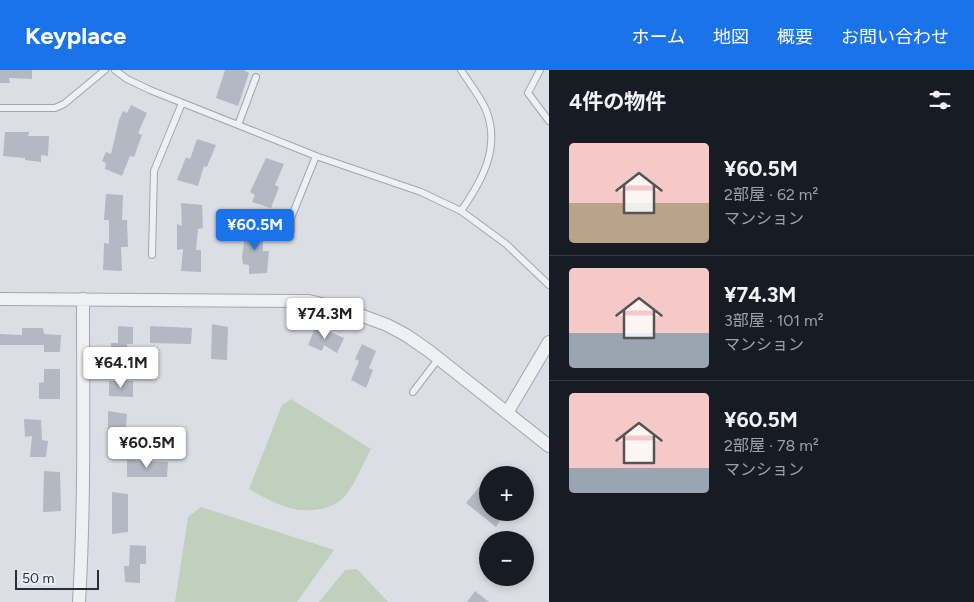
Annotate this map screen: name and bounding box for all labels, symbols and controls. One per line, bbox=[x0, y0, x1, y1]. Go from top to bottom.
text: Keyplace bbox=[25, 21, 126, 50]
text: ホーム bbox=[632, 26, 685, 48]
text: 地図 bbox=[713, 26, 749, 48]
text: 概要 bbox=[777, 26, 813, 48]
text: お問い合わせ bbox=[841, 26, 949, 48]
icon: filters bbox=[926, 86, 954, 114]
text: 4件の物件 bbox=[569, 89, 666, 114]
text: ¥60.5M bbox=[724, 156, 798, 181]
icon: home bbox=[609, 163, 669, 223]
text: 2部屋 · 62 m² bbox=[724, 185, 818, 204]
pin: ¥60.5M bbox=[214, 208, 296, 251]
text: マンション bbox=[724, 209, 804, 228]
text: ¥60.5M bbox=[227, 215, 283, 234]
text: ¥74.3M bbox=[724, 282, 796, 307]
icon: home bbox=[609, 288, 669, 348]
pin: ¥74.3M bbox=[284, 298, 366, 340]
text: ¥74.3M bbox=[297, 304, 353, 323]
text: 3部屋 · 101 m² bbox=[724, 311, 824, 330]
text: マンション bbox=[724, 335, 804, 354]
pin: ¥64.1M bbox=[80, 346, 162, 389]
text: ¥64.1M bbox=[94, 353, 148, 372]
text: ¥60.5M bbox=[724, 407, 798, 432]
icon: home bbox=[609, 413, 669, 473]
pin: ¥60.5M bbox=[106, 426, 188, 469]
text: ¥60.5M bbox=[119, 433, 175, 452]
text: 2部屋 · 78 m² bbox=[724, 436, 819, 455]
text: マンション bbox=[724, 460, 804, 479]
map controls bbox=[479, 466, 534, 586]
button: + bbox=[479, 466, 534, 521]
button: − bbox=[479, 531, 534, 586]
scale bar bbox=[15, 567, 99, 590]
text: 50 m bbox=[22, 570, 54, 587]

